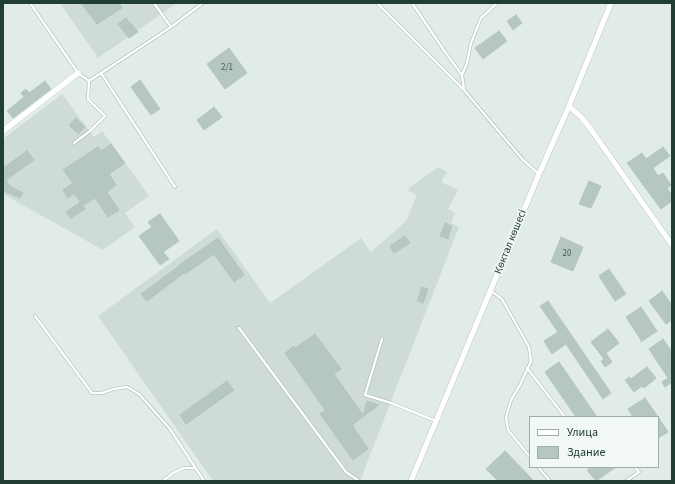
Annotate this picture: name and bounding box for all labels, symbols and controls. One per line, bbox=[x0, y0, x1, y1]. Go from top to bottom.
house number: 2/1 bbox=[221, 63, 233, 73]
street label: Көктал көшесі bbox=[492, 208, 530, 276]
house number: 20 bbox=[563, 249, 571, 259]
legend bbox=[529, 416, 659, 468]
text: Улица bbox=[567, 424, 598, 441]
text: Здание bbox=[567, 444, 606, 461]

